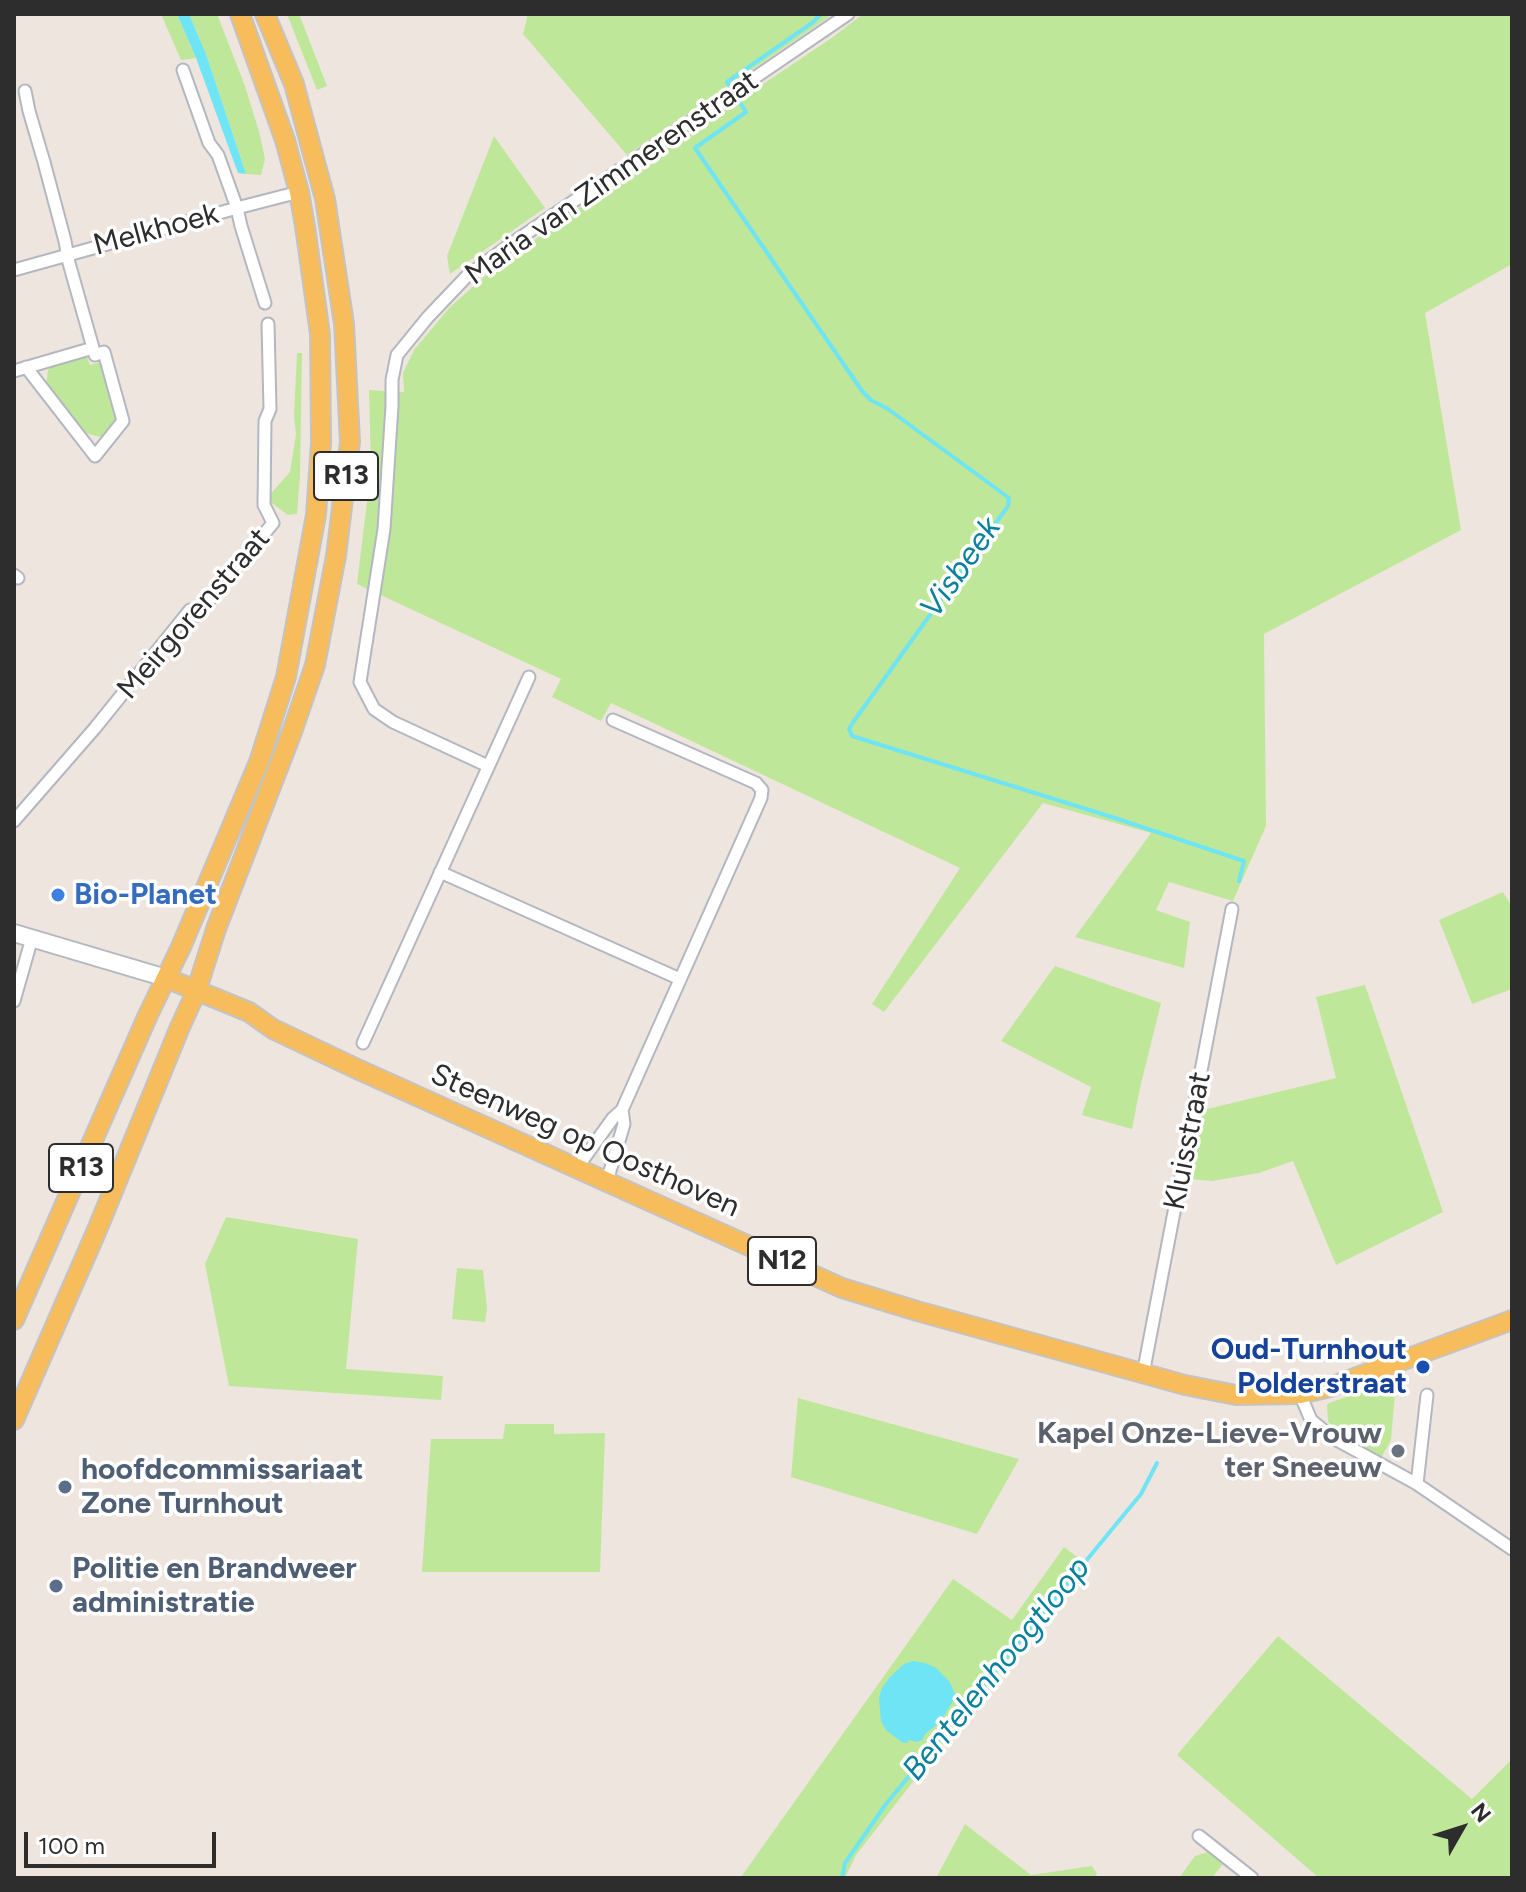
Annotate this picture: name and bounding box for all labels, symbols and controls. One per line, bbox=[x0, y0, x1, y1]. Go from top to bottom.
street label: Maria van Zimmerenstraat bbox=[459, 63, 765, 293]
street label: Melkhoek bbox=[90, 196, 222, 264]
road number: R13 bbox=[314, 452, 378, 500]
water label: Visbeek bbox=[913, 510, 1009, 626]
street label: Meirgorenstraat bbox=[110, 521, 278, 707]
place label: Bio-Planet bbox=[74, 877, 217, 913]
marker: Bio-Planet bbox=[49, 886, 67, 904]
street label: Steenweg op Oosthoven bbox=[425, 1057, 745, 1225]
street label: Kluisstraat bbox=[1157, 1069, 1219, 1213]
road number: R13 bbox=[49, 1144, 113, 1192]
road number: N12 bbox=[748, 1237, 816, 1285]
place label: Oud-Turnhout Polderstraat bbox=[1211, 1332, 1407, 1402]
marker: Oud-Turnhout Polderstraat bbox=[1414, 1358, 1432, 1376]
place label: Kapel Onze-Lieve-Vrouw ter Sneeuw bbox=[1037, 1416, 1382, 1486]
marker: Kapel Onze-Lieve-Vrouw ter Sneeuw bbox=[1389, 1442, 1407, 1460]
place label: hoofdcommissariaat Zone Turnhout bbox=[81, 1452, 363, 1522]
marker: hoofdcommissariaat Zone Turnhout bbox=[56, 1478, 74, 1496]
water label: Bentelenhoogtloop bbox=[895, 1549, 1099, 1789]
place label: Politie en Brandweer administratie bbox=[72, 1551, 357, 1622]
marker: Politie en Brandweer administratie bbox=[47, 1577, 65, 1595]
north arrow bbox=[1422, 1788, 1502, 1868]
text: N bbox=[1465, 1797, 1497, 1828]
scale bar bbox=[28, 1816, 220, 1866]
text: 100 m bbox=[38, 1831, 105, 1860]

